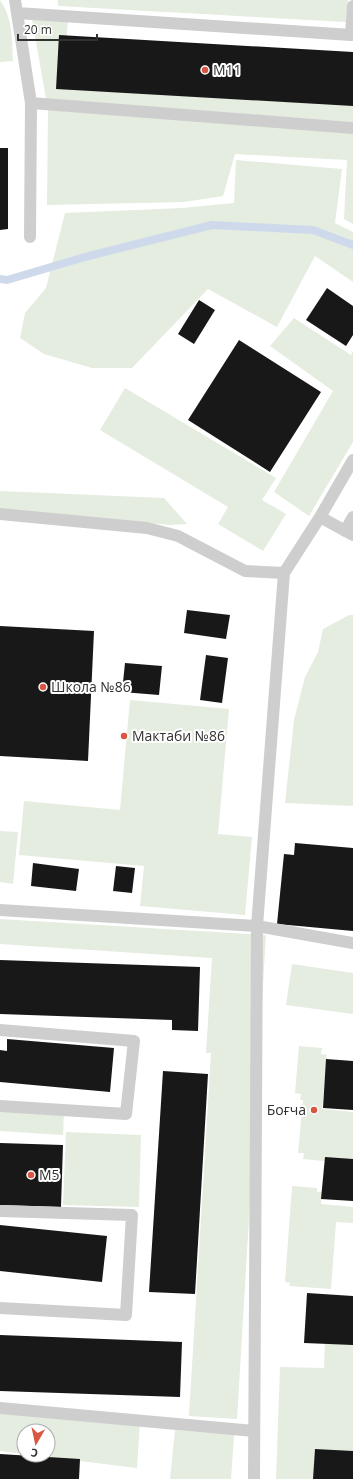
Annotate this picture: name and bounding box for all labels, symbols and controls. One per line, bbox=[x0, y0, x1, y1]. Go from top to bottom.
scale bar bbox=[18, 16, 97, 42]
text: 20 m bbox=[24, 21, 52, 38]
place label: M11 bbox=[213, 60, 242, 79]
marker: M11 bbox=[200, 65, 210, 75]
place label: Школа №86 bbox=[51, 677, 131, 696]
marker: Школа №86 bbox=[38, 682, 48, 692]
place label: Мактаби №86 bbox=[132, 726, 225, 745]
marker: Мактаби №86 bbox=[119, 731, 129, 741]
place label: Боғча bbox=[267, 1100, 306, 1119]
marker: Боғча bbox=[309, 1105, 319, 1115]
place label: М5 bbox=[39, 1165, 60, 1184]
marker: М5 bbox=[26, 1170, 36, 1180]
north arrow bbox=[16, 1423, 56, 1463]
text: С bbox=[30, 1445, 39, 1461]

